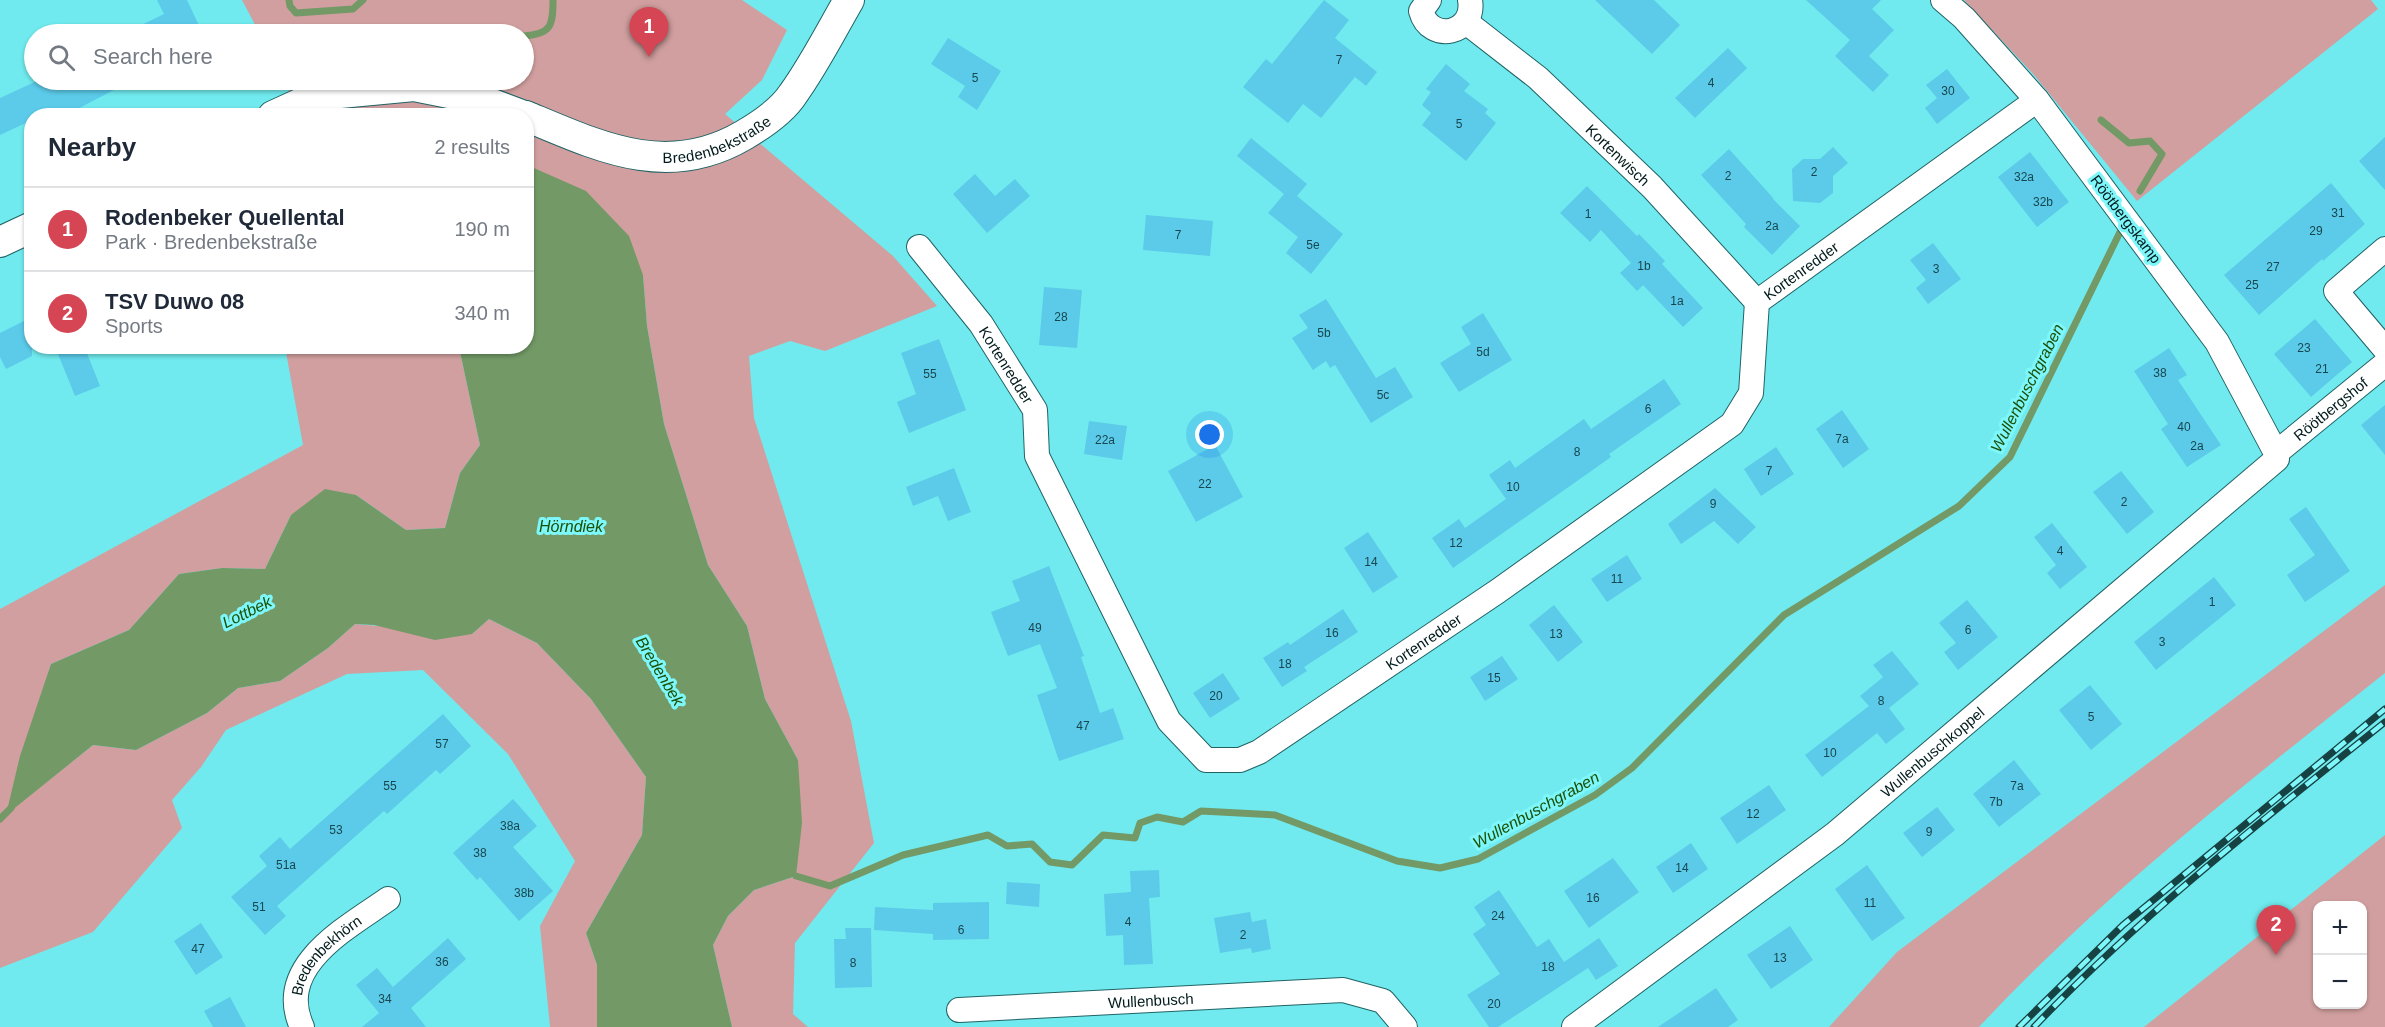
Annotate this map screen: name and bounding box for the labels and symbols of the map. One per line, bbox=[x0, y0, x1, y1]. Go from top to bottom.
pin: 1 bbox=[630, 8, 668, 57]
house number: 7 bbox=[1336, 53, 1343, 67]
house number: 5 bbox=[972, 71, 979, 85]
house number: 4 bbox=[1708, 76, 1715, 90]
house number: 30 bbox=[1941, 84, 1955, 98]
street label: Bredenbekstraße bbox=[662, 112, 774, 166]
house number: 5 bbox=[1456, 117, 1463, 131]
street label: Kortenwisch bbox=[1583, 120, 1653, 189]
house number: 2 bbox=[1811, 165, 1818, 179]
house number: 2 bbox=[1725, 169, 1732, 183]
house number: 32a bbox=[2014, 170, 2034, 184]
street label: Röötbergskamp bbox=[2087, 172, 2165, 266]
house number: 32b bbox=[2033, 195, 2053, 209]
house number: 31 bbox=[2331, 206, 2345, 220]
house number: 1 bbox=[1585, 207, 1592, 221]
house number: 2a bbox=[1765, 219, 1779, 233]
house number: 29 bbox=[2309, 224, 2323, 238]
house number: 7 bbox=[1175, 228, 1182, 242]
house number: 5e bbox=[1306, 238, 1320, 252]
street label: Kortenredder bbox=[1760, 238, 1841, 303]
house number: 1b bbox=[1637, 259, 1651, 273]
house number: 27 bbox=[2266, 260, 2280, 274]
house number: 3 bbox=[1933, 262, 1940, 276]
house number: 25 bbox=[2245, 278, 2259, 292]
house number: 1a bbox=[1670, 294, 1684, 308]
house number: 28 bbox=[1054, 310, 1068, 324]
water label: Wullenbuschgraben bbox=[1987, 321, 2067, 455]
street label: Kortenredder bbox=[976, 323, 1037, 406]
house number: 5b bbox=[1317, 326, 1331, 340]
house number: 23 bbox=[2297, 341, 2311, 355]
house number: 5d bbox=[1476, 345, 1490, 359]
house number: 21 bbox=[2315, 362, 2329, 376]
house number: 38 bbox=[2153, 366, 2167, 380]
house number: 55 bbox=[923, 367, 937, 381]
street label: Röötbergshof bbox=[2290, 373, 2371, 444]
house number: 5c bbox=[1377, 388, 1389, 402]
house number: 6 bbox=[1645, 402, 1652, 416]
your location bbox=[1195, 420, 1224, 449]
house number: 40 bbox=[2177, 420, 2191, 434]
house number: 7a bbox=[1835, 432, 1849, 446]
house number: 22a bbox=[1095, 433, 1115, 447]
house number: 2a bbox=[2190, 439, 2204, 453]
house number: 8 bbox=[1574, 445, 1581, 459]
house number: 7 bbox=[1766, 464, 1773, 478]
house number: 22 bbox=[1198, 477, 1212, 491]
house number: 10 bbox=[1506, 480, 1520, 494]
house number: 2 bbox=[2121, 495, 2128, 509]
house number: 9 bbox=[1710, 497, 1717, 511]
water label: Hörndiek bbox=[539, 518, 604, 535]
house number: 12 bbox=[1449, 536, 1463, 550]
house number: 4 bbox=[2057, 544, 2064, 558]
house number: 14 bbox=[1364, 555, 1378, 569]
house number: 11 bbox=[1611, 572, 1624, 586]
water label: Lottbek bbox=[220, 592, 275, 631]
house number: 1 bbox=[2209, 595, 2216, 609]
street label: Kortenredder bbox=[1382, 610, 1464, 673]
house number: 49 bbox=[1028, 621, 1042, 635]
house number: 6 bbox=[1965, 623, 1972, 637]
house number: 16 bbox=[1325, 626, 1339, 640]
house number: 13 bbox=[1549, 627, 1563, 641]
water label: Bredenbek bbox=[633, 633, 688, 709]
house number: 3 bbox=[2159, 635, 2166, 649]
house number: 18 bbox=[1278, 657, 1292, 671]
house number: 15 bbox=[1487, 671, 1501, 685]
house number: 20 bbox=[1209, 689, 1223, 703]
house number: 8 bbox=[1878, 694, 1885, 708]
street label: Wullenbuschkoppel bbox=[1877, 703, 1987, 800]
house number: 5 bbox=[2088, 710, 2095, 724]
house number: 47 bbox=[1076, 719, 1090, 733]
house number: 57 bbox=[435, 737, 449, 751]
house number: 10 bbox=[1823, 746, 1837, 760]
water label: Wullenbuschgraben bbox=[1470, 768, 1602, 852]
house number: 55 bbox=[383, 779, 397, 793]
house number: 7a bbox=[2010, 779, 2024, 793]
house number: 7b bbox=[1989, 795, 2003, 809]
house number: 12 bbox=[1746, 807, 1760, 821]
house number: 38a bbox=[500, 819, 520, 833]
house number: 53 bbox=[329, 823, 343, 837]
house number: 9 bbox=[1926, 825, 1933, 839]
house number: 38 bbox=[473, 846, 487, 860]
house number: 51a bbox=[276, 858, 296, 872]
house number: 14 bbox=[1675, 861, 1689, 875]
house number: 38b bbox=[514, 886, 534, 900]
house number: 16 bbox=[1586, 891, 1600, 905]
house number: 11 bbox=[1864, 896, 1877, 910]
house number: 51 bbox=[252, 900, 266, 914]
pin: 2 bbox=[2256, 906, 2296, 955]
house number: 24 bbox=[1491, 909, 1505, 923]
street label: Bredenbekhörn bbox=[287, 911, 364, 997]
house number: 4 bbox=[1125, 915, 1132, 929]
house number: 6 bbox=[958, 923, 965, 937]
house number: 2 bbox=[1240, 928, 1247, 942]
house number: 47 bbox=[191, 942, 205, 956]
house number: 13 bbox=[1773, 951, 1787, 965]
house number: 36 bbox=[435, 955, 449, 969]
house number: 8 bbox=[850, 956, 857, 970]
house number: 18 bbox=[1541, 960, 1555, 974]
street label: Wullenbusch bbox=[1108, 989, 1194, 1011]
house number: 34 bbox=[378, 992, 392, 1006]
house number: 20 bbox=[1487, 997, 1501, 1011]

